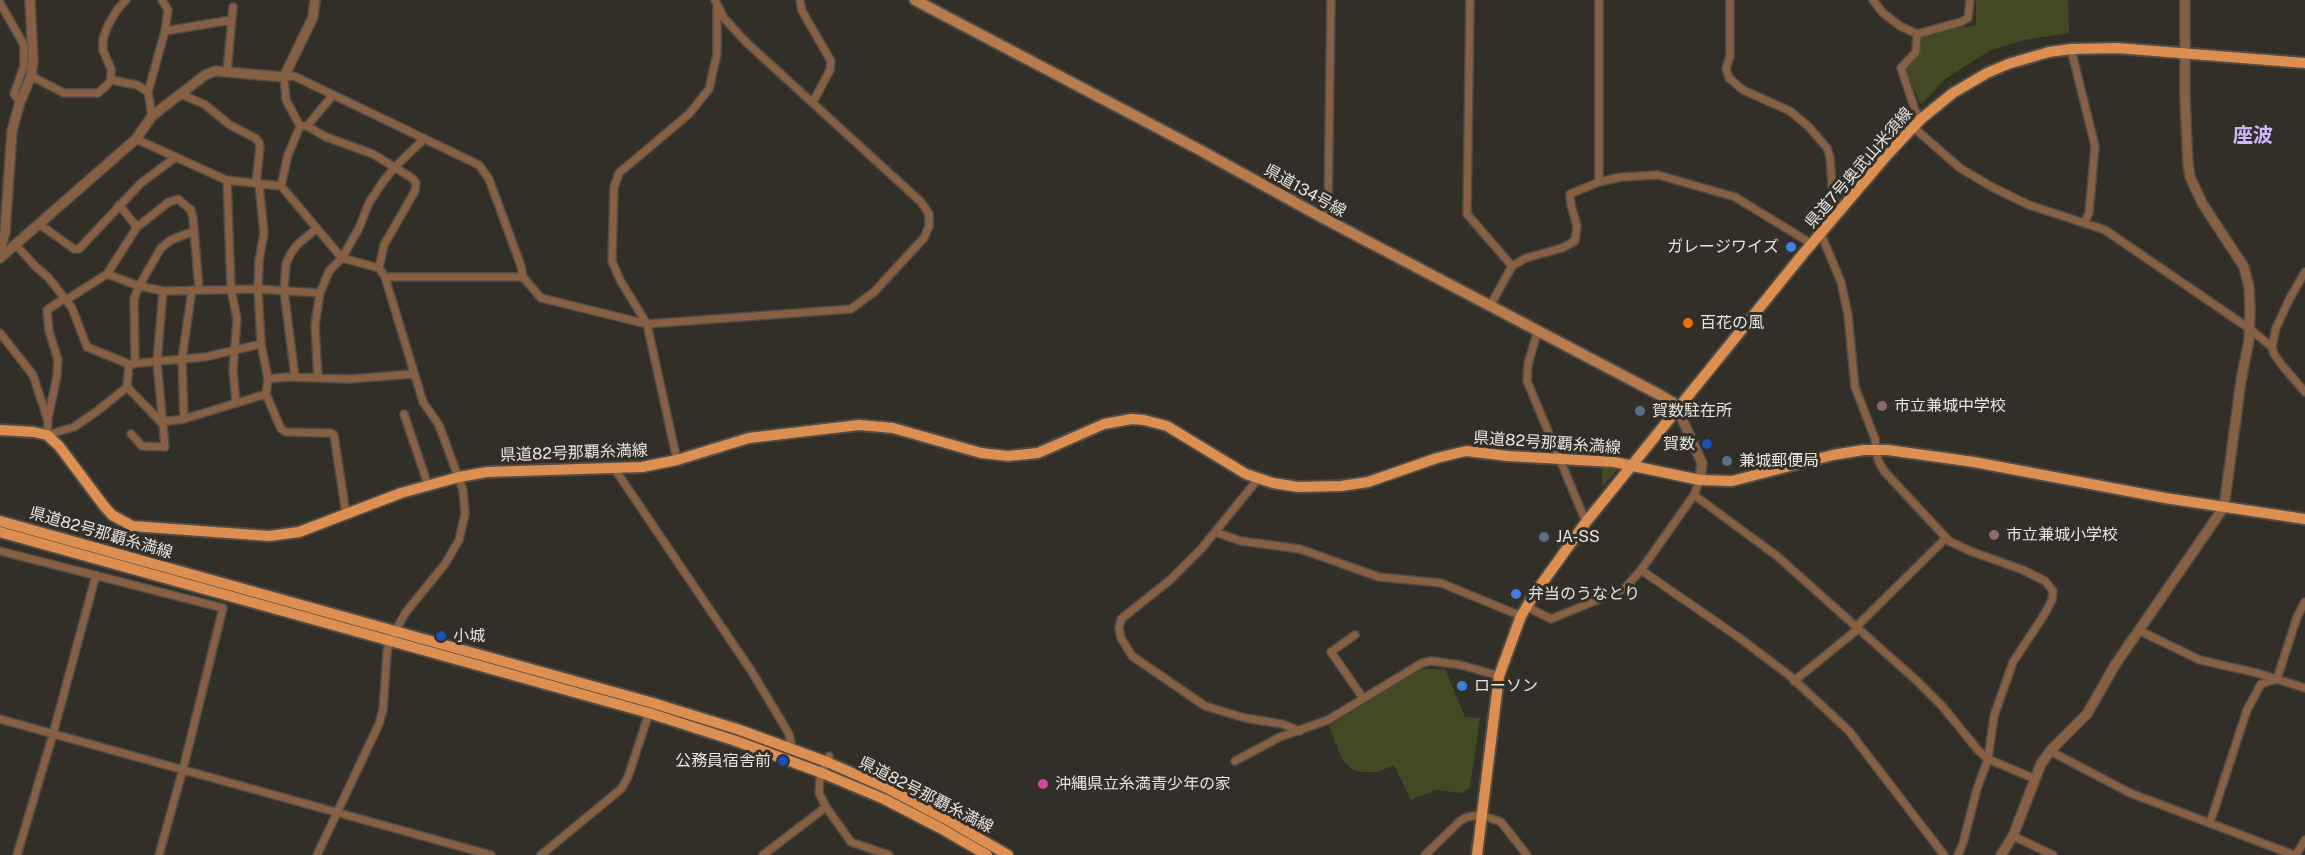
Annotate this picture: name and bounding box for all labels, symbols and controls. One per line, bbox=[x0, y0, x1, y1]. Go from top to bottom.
street label: 県道7号奥武山米須線 bbox=[1801, 104, 1917, 232]
district label: 座波 bbox=[2233, 124, 2273, 148]
street label: 県道134号線 bbox=[1261, 161, 1349, 221]
place label: ガレージワイズ bbox=[1667, 237, 1779, 257]
marker: ガレージワイズ bbox=[1784, 240, 1798, 254]
place label: 百花の風 bbox=[1700, 313, 1764, 333]
marker: 百花の風 bbox=[1681, 316, 1695, 330]
place label: 市立兼城中学校 bbox=[1894, 396, 2006, 416]
marker: 市立兼城中学校 bbox=[1875, 399, 1889, 413]
place label: 賀数駐在所 bbox=[1652, 401, 1732, 421]
marker: 賀数駐在所 bbox=[1633, 404, 1647, 418]
street label: 県道82号那覇糸満線 bbox=[1473, 428, 1621, 458]
place label: 賀数 bbox=[1663, 434, 1695, 454]
marker: 賀数 bbox=[1700, 437, 1714, 451]
street label: 県道82号那覇糸満線 bbox=[500, 441, 648, 465]
place label: 兼城郵便局 bbox=[1739, 451, 1819, 471]
marker: 兼城郵便局 bbox=[1720, 454, 1734, 468]
street label: 県道82号那覇糸満線 bbox=[27, 503, 175, 563]
place label: 市立兼城小学校 bbox=[2006, 525, 2118, 545]
place label: JA-SS bbox=[1556, 527, 1600, 547]
marker: 市立兼城小学校 bbox=[1987, 528, 2001, 542]
marker: JA-SS bbox=[1537, 530, 1551, 544]
place label: 弁当のうなとり bbox=[1528, 584, 1640, 604]
marker: 弁当のうなとり bbox=[1509, 587, 1523, 601]
place label: 小城 bbox=[453, 626, 485, 646]
marker: 小城 bbox=[434, 629, 448, 643]
place label: ローソン bbox=[1474, 676, 1538, 696]
marker: ローソン bbox=[1455, 679, 1469, 693]
place label: 公務員宿舎前 bbox=[675, 751, 771, 771]
street label: 県道82号那覇糸満線 bbox=[856, 753, 996, 837]
marker: 公務員宿舎前 bbox=[776, 754, 790, 768]
place label: 沖縄県立糸満青少年の家 bbox=[1055, 774, 1231, 794]
marker: 沖縄県立糸満青少年の家 bbox=[1036, 777, 1050, 791]

